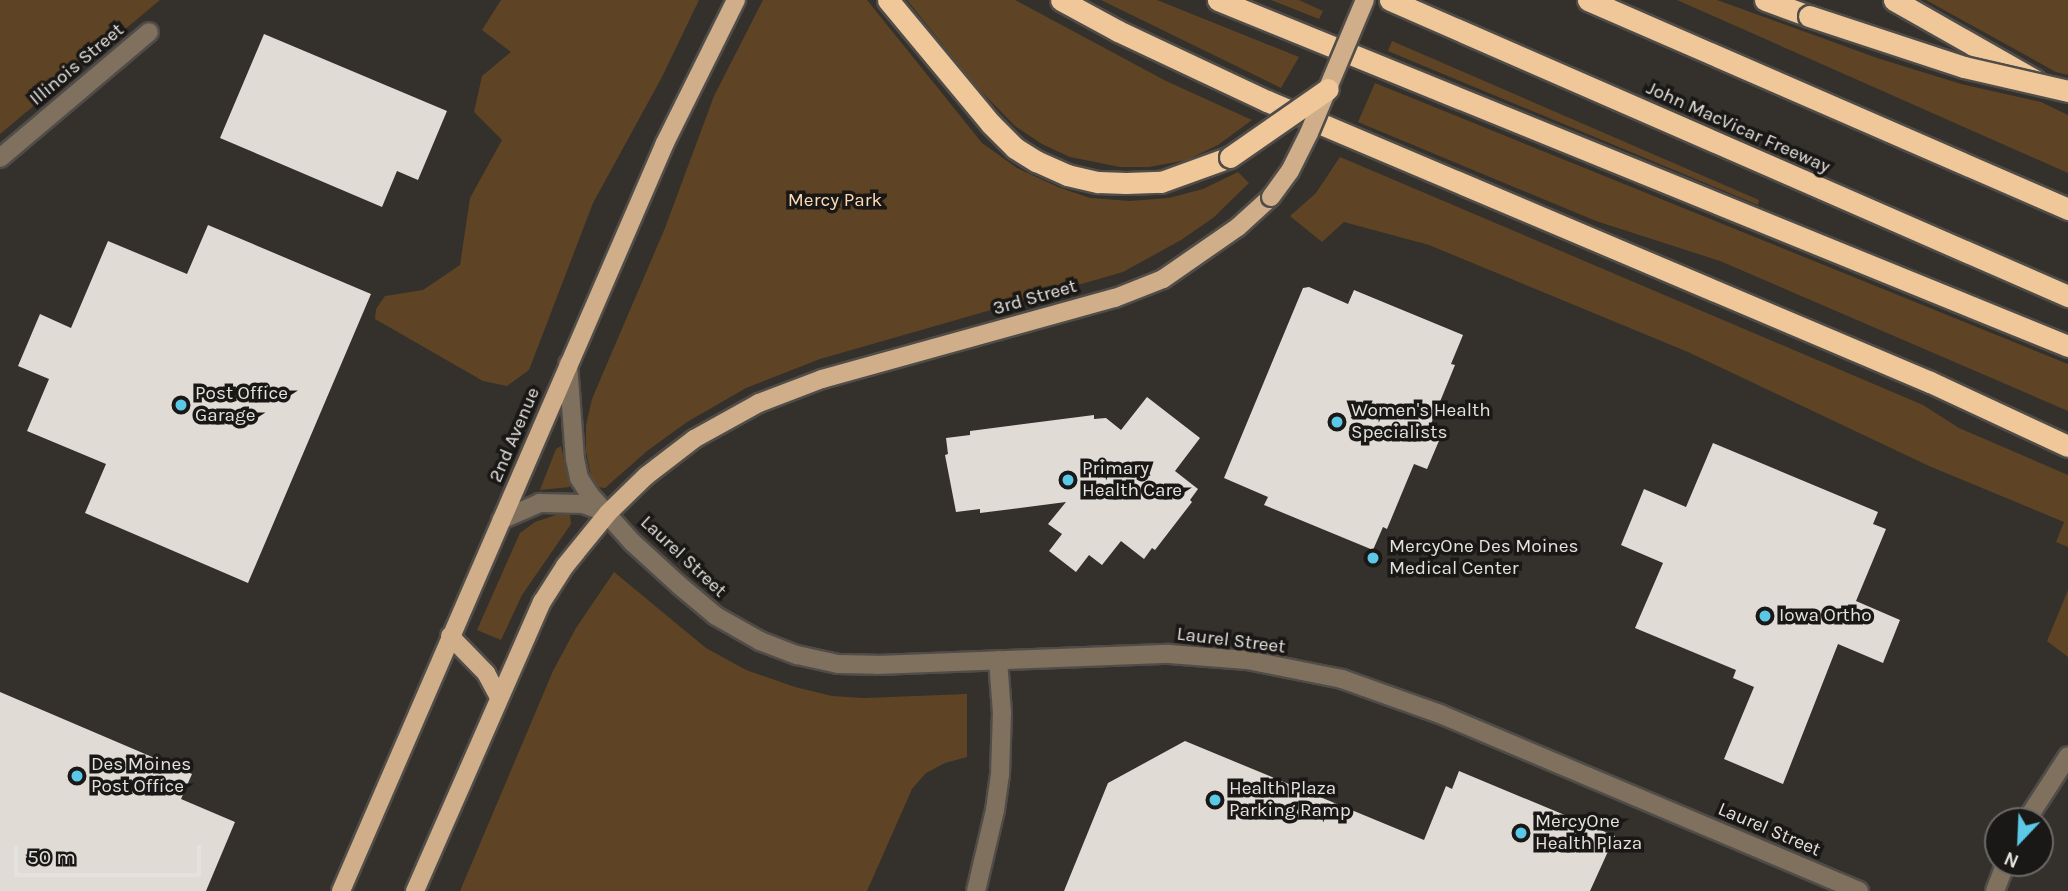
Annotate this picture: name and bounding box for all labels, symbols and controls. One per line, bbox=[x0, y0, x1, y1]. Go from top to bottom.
street label: Illinois Street bbox=[25, 19, 129, 111]
street label: John MacVicar Freeway bbox=[1643, 77, 1833, 179]
park label: Mercy Park bbox=[788, 190, 882, 212]
street label: 3rd Street bbox=[991, 275, 1079, 321]
place label: Post Office Garage bbox=[195, 383, 288, 427]
street label: 2nd Avenue bbox=[485, 384, 545, 486]
marker: Post Office Garage bbox=[173, 397, 189, 413]
place label: Women's Health Specialists bbox=[1351, 400, 1491, 444]
marker: Women's Health Specialists bbox=[1329, 414, 1345, 430]
place label: Primary Health Care bbox=[1082, 458, 1182, 502]
marker: Primary Health Care bbox=[1060, 472, 1076, 488]
street label: Laurel Street bbox=[635, 511, 731, 603]
place label: MercyOne Des Moines Medical Center bbox=[1389, 536, 1579, 580]
marker: MercyOne Des Moines Medical Center bbox=[1363, 548, 1383, 568]
place label: Iowa Ortho bbox=[1779, 605, 1872, 627]
marker: Iowa Ortho bbox=[1757, 608, 1773, 624]
street label: Laurel Street bbox=[1175, 623, 1287, 659]
place label: Des Moines Post Office bbox=[91, 754, 191, 798]
marker: Des Moines Post Office bbox=[69, 768, 85, 784]
place label: Health Plaza Parking Ramp bbox=[1229, 778, 1351, 822]
marker: Health Plaza Parking Ramp bbox=[1207, 792, 1223, 808]
street label: Laurel Street bbox=[1714, 798, 1824, 862]
north arrow bbox=[1984, 807, 2054, 877]
place label: MercyOne Health Plaza bbox=[1535, 811, 1642, 855]
marker: MercyOne Health Plaza bbox=[1513, 825, 1529, 841]
scale bar bbox=[18, 832, 205, 876]
text: 50 m bbox=[27, 845, 76, 869]
text: N bbox=[2001, 847, 2022, 872]

